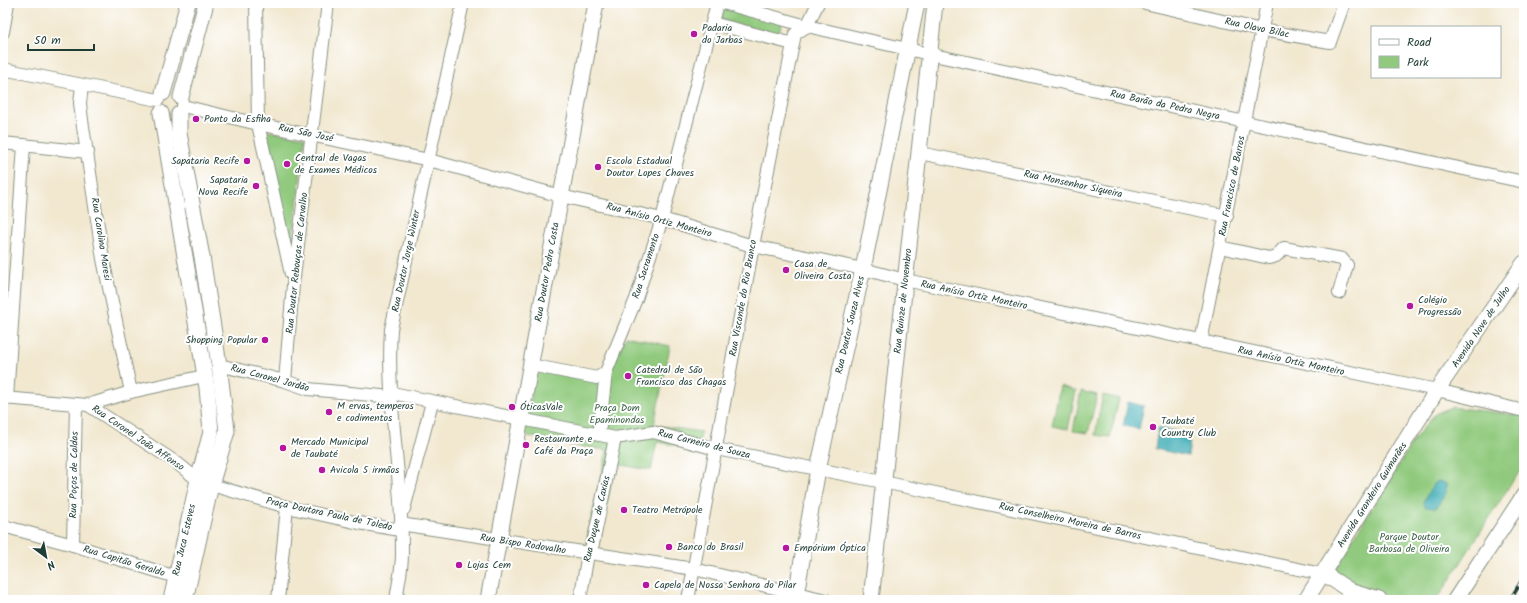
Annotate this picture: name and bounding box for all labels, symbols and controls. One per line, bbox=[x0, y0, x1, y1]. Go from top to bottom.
street label: Rua Olavo Bilac bbox=[1223, 13, 1291, 43]
place label: Padaria do Jarbas bbox=[702, 20, 743, 48]
scale bar bbox=[28, 26, 94, 52]
legend bbox=[1371, 26, 1501, 78]
marker: Padaria do Jarbas bbox=[689, 29, 699, 39]
text: 50 m bbox=[34, 31, 61, 50]
text: Road bbox=[1407, 33, 1432, 52]
text: Park bbox=[1407, 53, 1429, 72]
street label: Rua Barão da Pedra Negra bbox=[1109, 86, 1222, 124]
place label: Ponto da Esfiha bbox=[204, 111, 271, 127]
marker: Ponto da Esfiha bbox=[191, 114, 201, 124]
street label: Rua São José bbox=[277, 119, 336, 147]
street label: Rua Francisco de Barros bbox=[1214, 134, 1250, 238]
place label: Central de Vagas de Exames Médicos bbox=[295, 150, 378, 178]
place label: Sapataria Recife bbox=[171, 153, 239, 169]
place label: Escola Estadual Doutor Lopes Chaves bbox=[606, 153, 695, 181]
marker: Sapataria Recife bbox=[242, 156, 252, 166]
marker: Central de Vagas de Exames Médicos bbox=[282, 159, 292, 169]
marker: Escola Estadual Doutor Lopes Chaves bbox=[593, 162, 603, 172]
street label: Rua Monsenhor Siqueira bbox=[1022, 166, 1124, 202]
place label: Sapataria Nova Recife bbox=[198, 172, 248, 200]
marker: Sapataria Nova Recife bbox=[251, 181, 261, 191]
street label: Rua Doutor Rebouças de Carvalho bbox=[282, 191, 312, 334]
street label: Rua Carolina Maresi bbox=[87, 196, 116, 282]
street label: Rua Anísio Ortiz Monteiro bbox=[604, 198, 714, 242]
street label: Rua Doutor Jorge Winter bbox=[387, 208, 425, 313]
street label: Rua Doutor Pedro Costa bbox=[530, 221, 564, 323]
street label: Rua Sacramento bbox=[628, 231, 664, 301]
street label: Rua Visconde do Rio Branco bbox=[725, 238, 761, 358]
street label: Rua Quinze de Novembro bbox=[890, 247, 917, 354]
place label: Casa de Oliveira Costa bbox=[794, 256, 852, 284]
marker: Casa de Oliveira Costa bbox=[781, 265, 791, 275]
street label: Rua Doutor Souza Alves bbox=[831, 274, 869, 376]
street label: Rua Anísio Ortiz Monteiro bbox=[919, 276, 1029, 314]
street label: Avenida Nove de Julho bbox=[1448, 283, 1515, 371]
place label: Colégio Progressão bbox=[1418, 292, 1462, 320]
marker: Colégio Progressão bbox=[1405, 301, 1415, 311]
place label: Shopping Popular bbox=[186, 332, 258, 348]
marker: Shopping Popular bbox=[260, 335, 270, 345]
street label: Rua Anísio Ortiz Monteiro bbox=[1236, 342, 1346, 380]
street label: Rua Coronel Jordão bbox=[229, 360, 312, 396]
place label: Catedral de São Francisco das Chagas bbox=[636, 362, 727, 390]
marker: Catedral de São Francisco das Chagas bbox=[623, 371, 633, 381]
place label: M ervas, temperos e codimentos bbox=[337, 398, 415, 426]
place label: ÓticasVale bbox=[520, 399, 563, 415]
park label: Praça Dom Epaminondas bbox=[590, 400, 645, 428]
street label: Rua Coronel João Affonso bbox=[88, 401, 188, 475]
marker: ÓticasVale bbox=[507, 402, 517, 412]
marker: M ervas, temperos e codimentos bbox=[324, 407, 334, 417]
place label: Taubaté Country Club bbox=[1161, 413, 1217, 441]
marker: Taubaté Country Club bbox=[1148, 422, 1158, 432]
street label: Rua Carneiro de Souza bbox=[656, 425, 752, 463]
street label: Rua Poços de Caldas bbox=[65, 431, 83, 519]
place label: Restaurante e Café da Praça bbox=[534, 431, 593, 459]
place label: Mercado Municipal de Taubaté bbox=[291, 434, 369, 462]
street label: Avenida Grandeiro Guimarães bbox=[1333, 438, 1412, 551]
marker: Restaurante e Café da Praça bbox=[521, 440, 531, 450]
marker: Mercado Municipal de Taubaté bbox=[278, 443, 288, 453]
place label: Avicola 5 irmãos bbox=[330, 462, 400, 478]
marker: Avicola 5 irmãos bbox=[317, 465, 327, 475]
street label: Rua Duque de Caxias bbox=[579, 473, 615, 564]
street label: Praça Doutora Paula de Toledo bbox=[264, 493, 394, 535]
street label: Rua Conselheiro Moreira de Barros bbox=[997, 498, 1143, 544]
street label: Rua Juca Esteves bbox=[168, 502, 200, 578]
place label: Teatro Metrópole bbox=[632, 502, 703, 518]
marker: Teatro Metrópole bbox=[619, 505, 629, 515]
street label: Rua Bispo Rodovalho bbox=[479, 529, 568, 559]
park label: Parque Doutor Barbosa de Oliveira bbox=[1369, 529, 1450, 557]
north arrow bbox=[26, 537, 66, 577]
place label: Banco do Brasil bbox=[677, 539, 744, 555]
place label: Empórium Óptica bbox=[794, 540, 866, 556]
street label: Rua Capitão Geraldo bbox=[81, 541, 167, 581]
marker: Banco do Brasil bbox=[664, 542, 674, 552]
marker: Empórium Óptica bbox=[781, 543, 791, 553]
text: N bbox=[43, 555, 58, 574]
place label: Lojas Cem bbox=[467, 557, 511, 573]
marker: Lojas Cem bbox=[454, 560, 464, 570]
place label: Capela de Nossa Senhora do Pilar bbox=[654, 577, 797, 593]
marker: Capela de Nossa Senhora do Pilar bbox=[641, 580, 651, 590]

